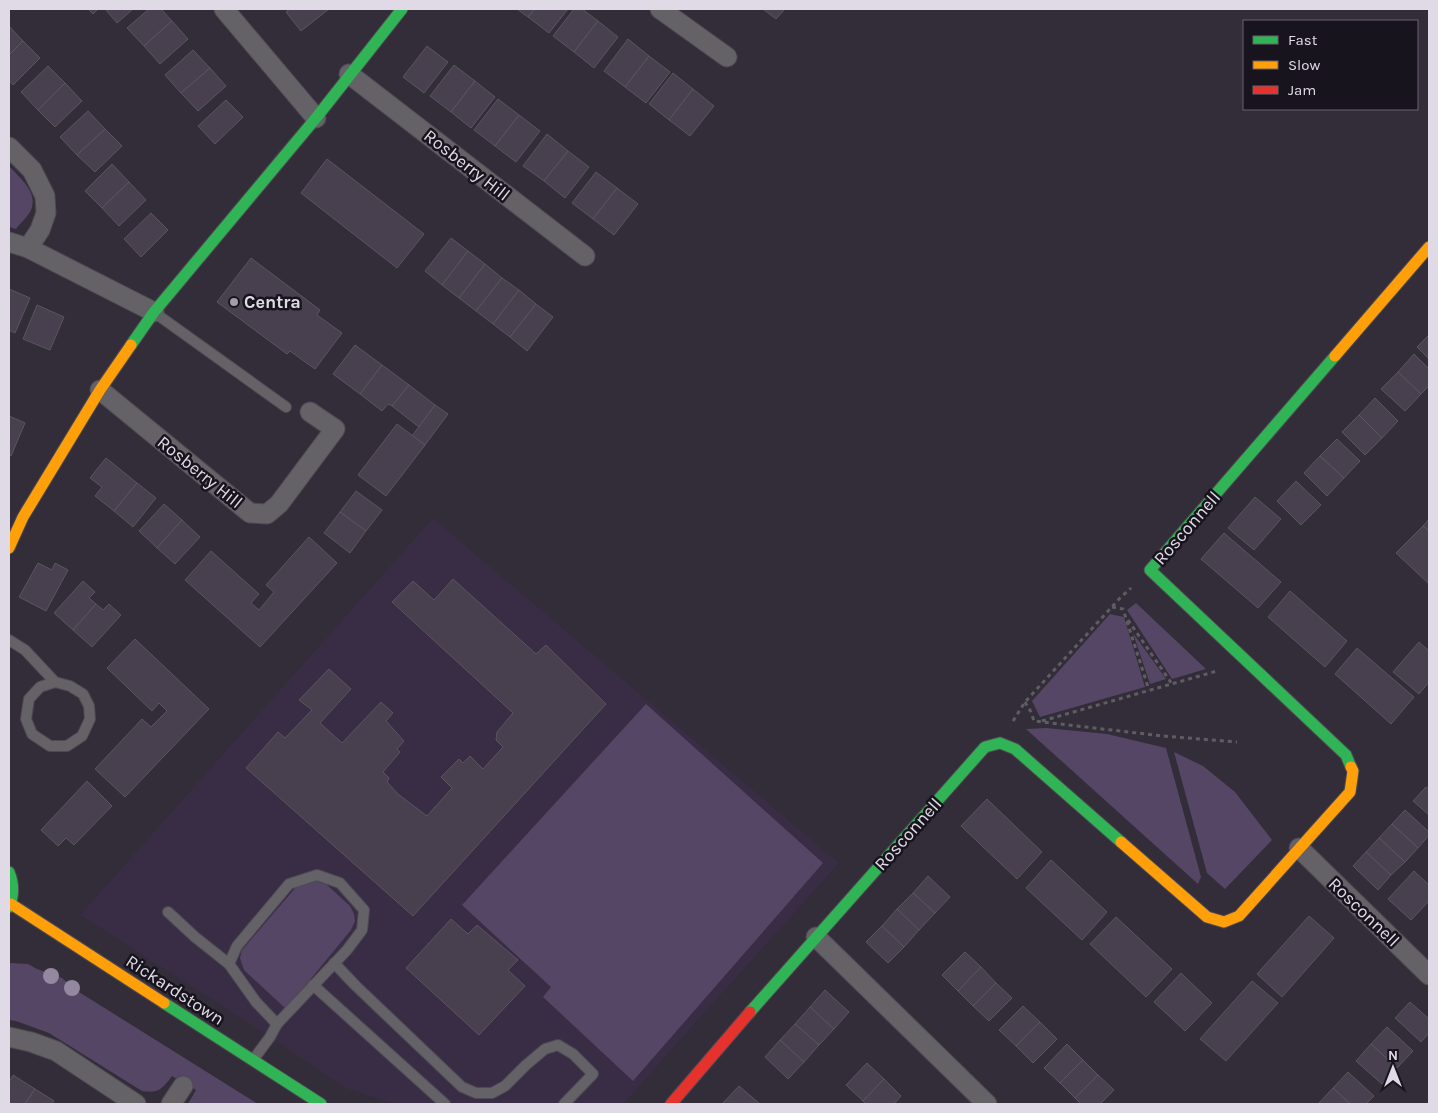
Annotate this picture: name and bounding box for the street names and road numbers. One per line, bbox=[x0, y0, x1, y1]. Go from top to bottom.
street label: Rosberry Hill bbox=[419, 125, 515, 205]
street label: Rosberry Hill bbox=[153, 431, 247, 513]
street label: Rosconnell bbox=[1149, 487, 1225, 569]
street label: Rosconnell bbox=[870, 793, 946, 875]
street label: Rosconnell bbox=[1324, 873, 1404, 951]
street label: Rickardstown bbox=[122, 950, 228, 1030]

